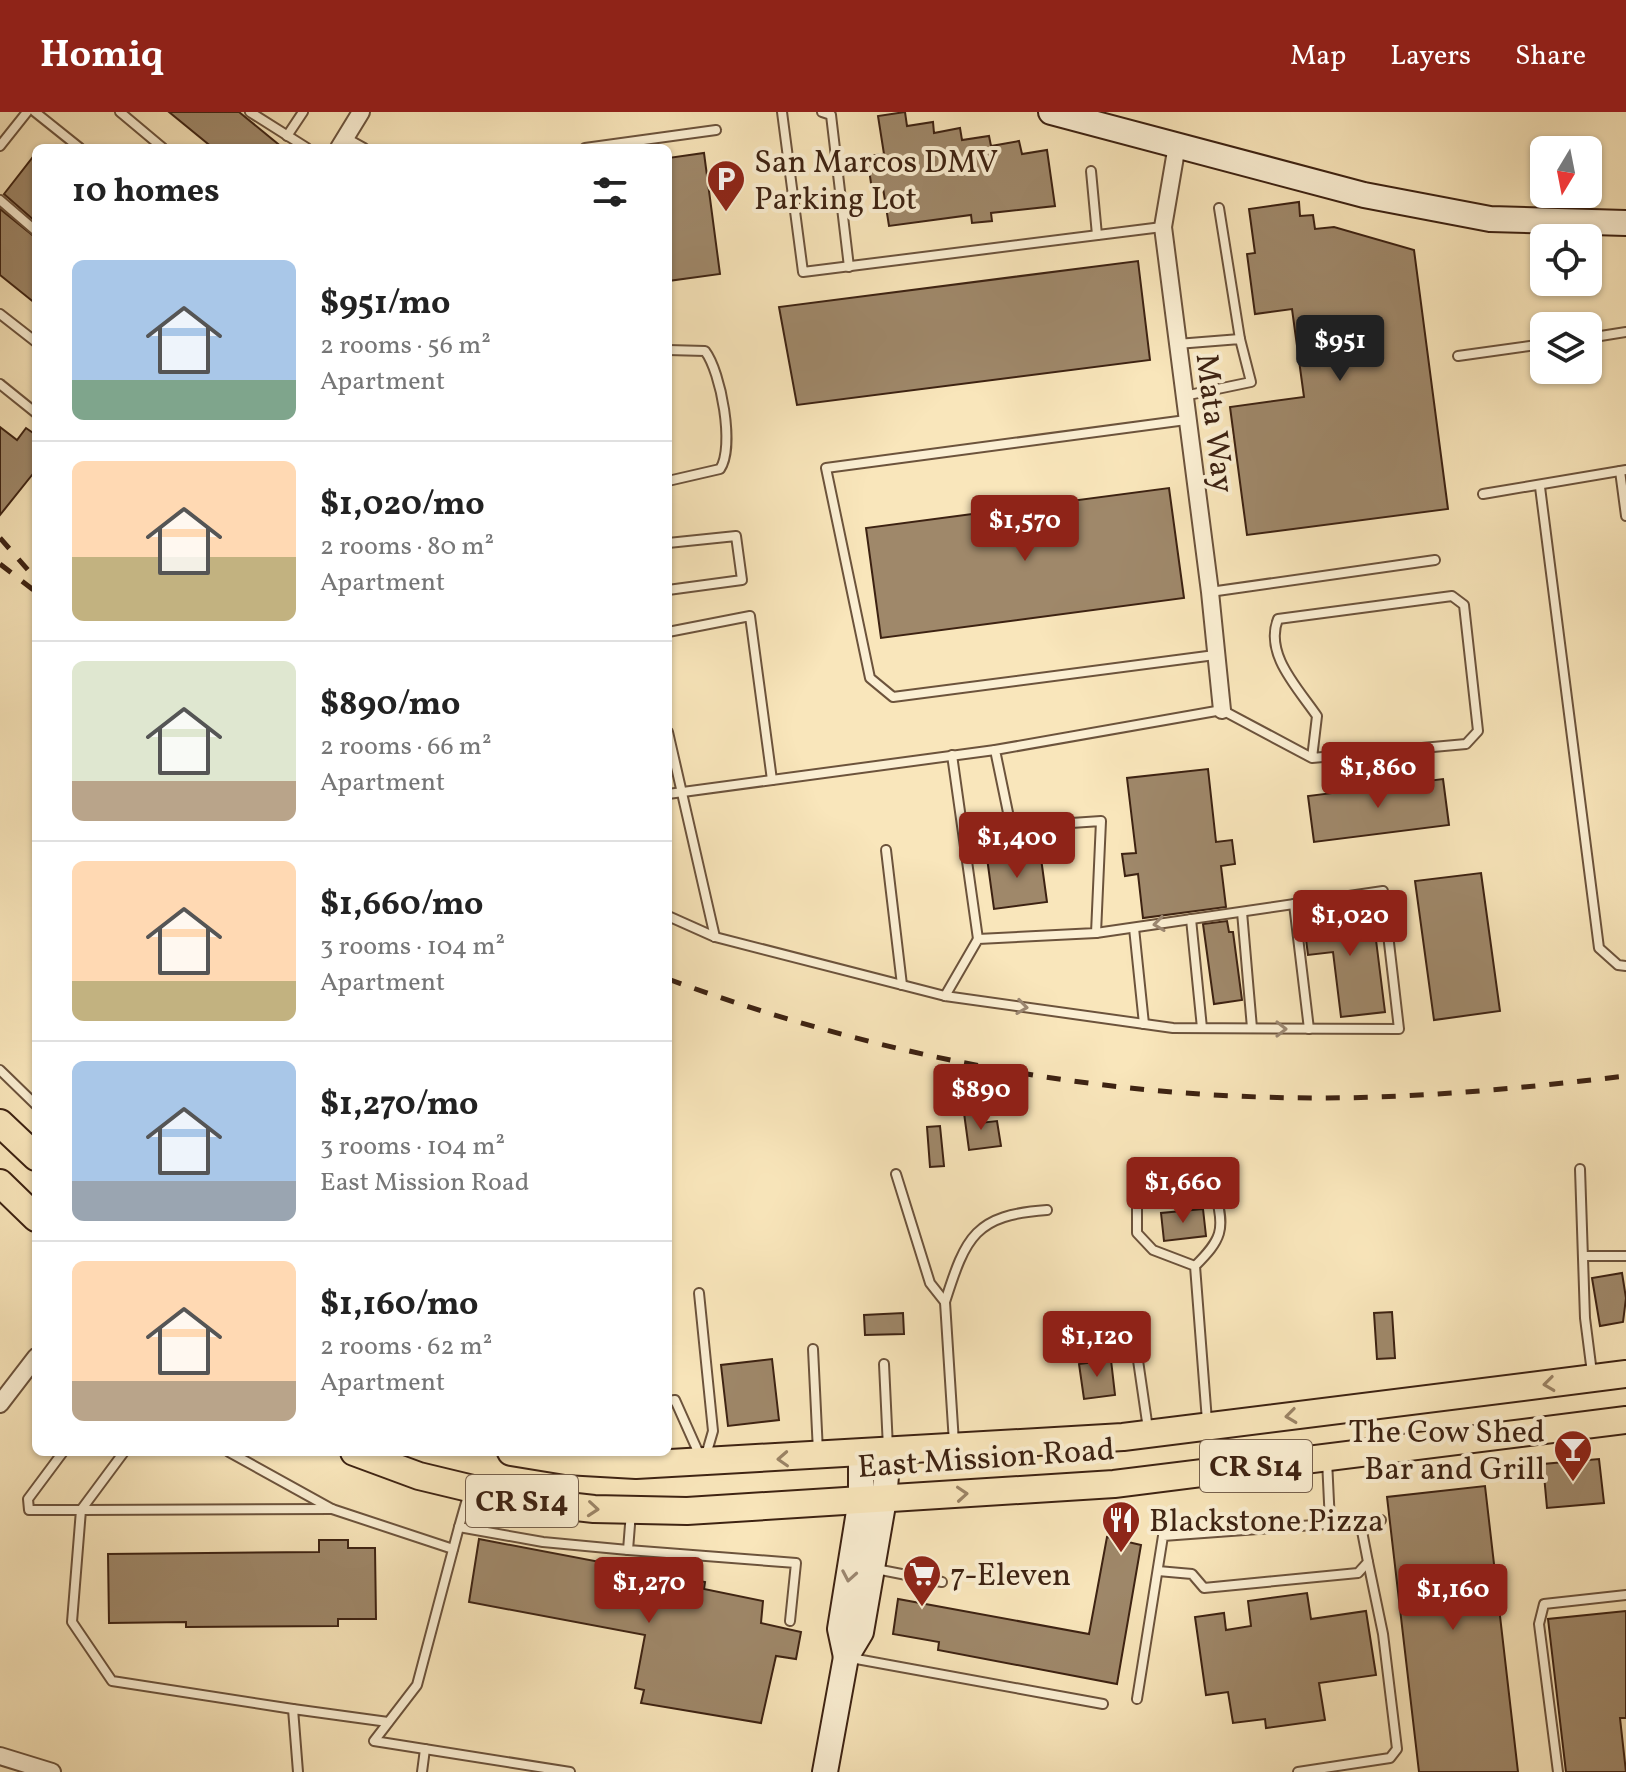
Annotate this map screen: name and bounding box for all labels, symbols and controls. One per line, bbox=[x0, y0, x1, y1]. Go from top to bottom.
text: Homiq bbox=[40, 30, 163, 83]
text: Map bbox=[1290, 37, 1346, 76]
text: Layers bbox=[1390, 37, 1471, 76]
text: Share bbox=[1515, 37, 1586, 76]
north arrow bbox=[1530, 136, 1602, 208]
map controls bbox=[1530, 136, 1602, 384]
place label: San Marcos DMV Parking Lot bbox=[754, 142, 998, 223]
parking icon: San Marcos DMV Parking Lot bbox=[705, 158, 747, 213]
text: 10 homes bbox=[72, 169, 220, 216]
icon: filters bbox=[588, 170, 632, 214]
button: locate bbox=[1530, 224, 1602, 296]
text: $951/mo bbox=[320, 281, 450, 328]
icon: home bbox=[136, 292, 232, 388]
button: layers bbox=[1530, 312, 1602, 384]
pin: $951 bbox=[1293, 315, 1387, 383]
text: $951 bbox=[1314, 323, 1366, 359]
text: 2 rooms · 56 m² bbox=[320, 328, 491, 364]
street label: Mata Way bbox=[1183, 351, 1243, 496]
text: Apartment bbox=[320, 364, 445, 400]
text: $1,020/mo bbox=[320, 482, 485, 529]
icon: home bbox=[136, 493, 232, 589]
pin: $1,570 bbox=[960, 495, 1090, 563]
text: $1,570 bbox=[989, 503, 1061, 539]
text: 2 rooms · 80 m² bbox=[320, 529, 494, 565]
text: Apartment bbox=[320, 565, 445, 601]
text: $890/mo bbox=[320, 682, 460, 729]
icon: home bbox=[136, 693, 232, 789]
text: 2 rooms · 66 m² bbox=[320, 729, 492, 765]
pin: $1,860 bbox=[1313, 742, 1443, 810]
text: $1,860 bbox=[1340, 750, 1416, 786]
text: Apartment bbox=[320, 765, 445, 801]
pin: $1,400 bbox=[952, 812, 1082, 880]
text: $1,400 bbox=[977, 820, 1057, 856]
text: $1,660/mo bbox=[320, 882, 484, 929]
pin: $1,020 bbox=[1285, 890, 1415, 958]
icon: home bbox=[136, 893, 232, 989]
text: $1,020 bbox=[1311, 898, 1389, 934]
one-way arrow bbox=[1152, 915, 1166, 932]
text: 3 rooms · 104 m² bbox=[320, 929, 505, 965]
text: Apartment bbox=[320, 965, 445, 1001]
one-way arrow bbox=[1015, 998, 1029, 1015]
one-way arrow bbox=[1275, 1020, 1288, 1037]
pin: $890 bbox=[934, 1064, 1028, 1132]
text: $890 bbox=[951, 1072, 1011, 1108]
text: $1,270/mo bbox=[320, 1082, 479, 1129]
icon: home bbox=[136, 1093, 232, 1189]
text: 3 rooms · 104 m² bbox=[320, 1129, 505, 1165]
pin: $1,660 bbox=[1118, 1157, 1248, 1225]
text: East Mission Road bbox=[320, 1165, 529, 1201]
text: $1,660 bbox=[1144, 1165, 1222, 1201]
text: $1,160/mo bbox=[320, 1282, 479, 1329]
icon: home bbox=[136, 1293, 232, 1389]
pin: $1,120 bbox=[1032, 1311, 1162, 1379]
text: $1,120 bbox=[1061, 1319, 1133, 1355]
text: 2 rooms · 62 m² bbox=[320, 1329, 492, 1365]
text: Apartment bbox=[320, 1365, 445, 1401]
one-way arrow bbox=[1542, 1375, 1555, 1392]
one-way arrow bbox=[1284, 1407, 1298, 1424]
place label: The Cow Shed Bar and Grill bbox=[1349, 1412, 1545, 1493]
bar icon: The Cow Shed Bar and Grill bbox=[1552, 1428, 1594, 1483]
street label: East Mission Road bbox=[856, 1429, 1116, 1491]
road number: CR S14 bbox=[1200, 1440, 1312, 1492]
one-way arrow bbox=[776, 1450, 789, 1467]
road number: CR S14 bbox=[466, 1475, 578, 1527]
one-way arrow bbox=[956, 1486, 969, 1503]
restaurant icon: Blackstone Pizza bbox=[1100, 1499, 1142, 1554]
one-way arrow bbox=[587, 1500, 600, 1517]
place label: Blackstone Pizza bbox=[1149, 1501, 1384, 1545]
supermarket icon: 7-Eleven bbox=[901, 1553, 943, 1608]
place label: 7-Eleven bbox=[950, 1555, 1071, 1599]
pin: $1,270 bbox=[584, 1557, 714, 1625]
pin: $1,160 bbox=[1388, 1564, 1518, 1632]
text: $1,270 bbox=[612, 1565, 686, 1601]
one-way arrow bbox=[842, 1570, 859, 1583]
text: $1,160 bbox=[1416, 1572, 1490, 1608]

